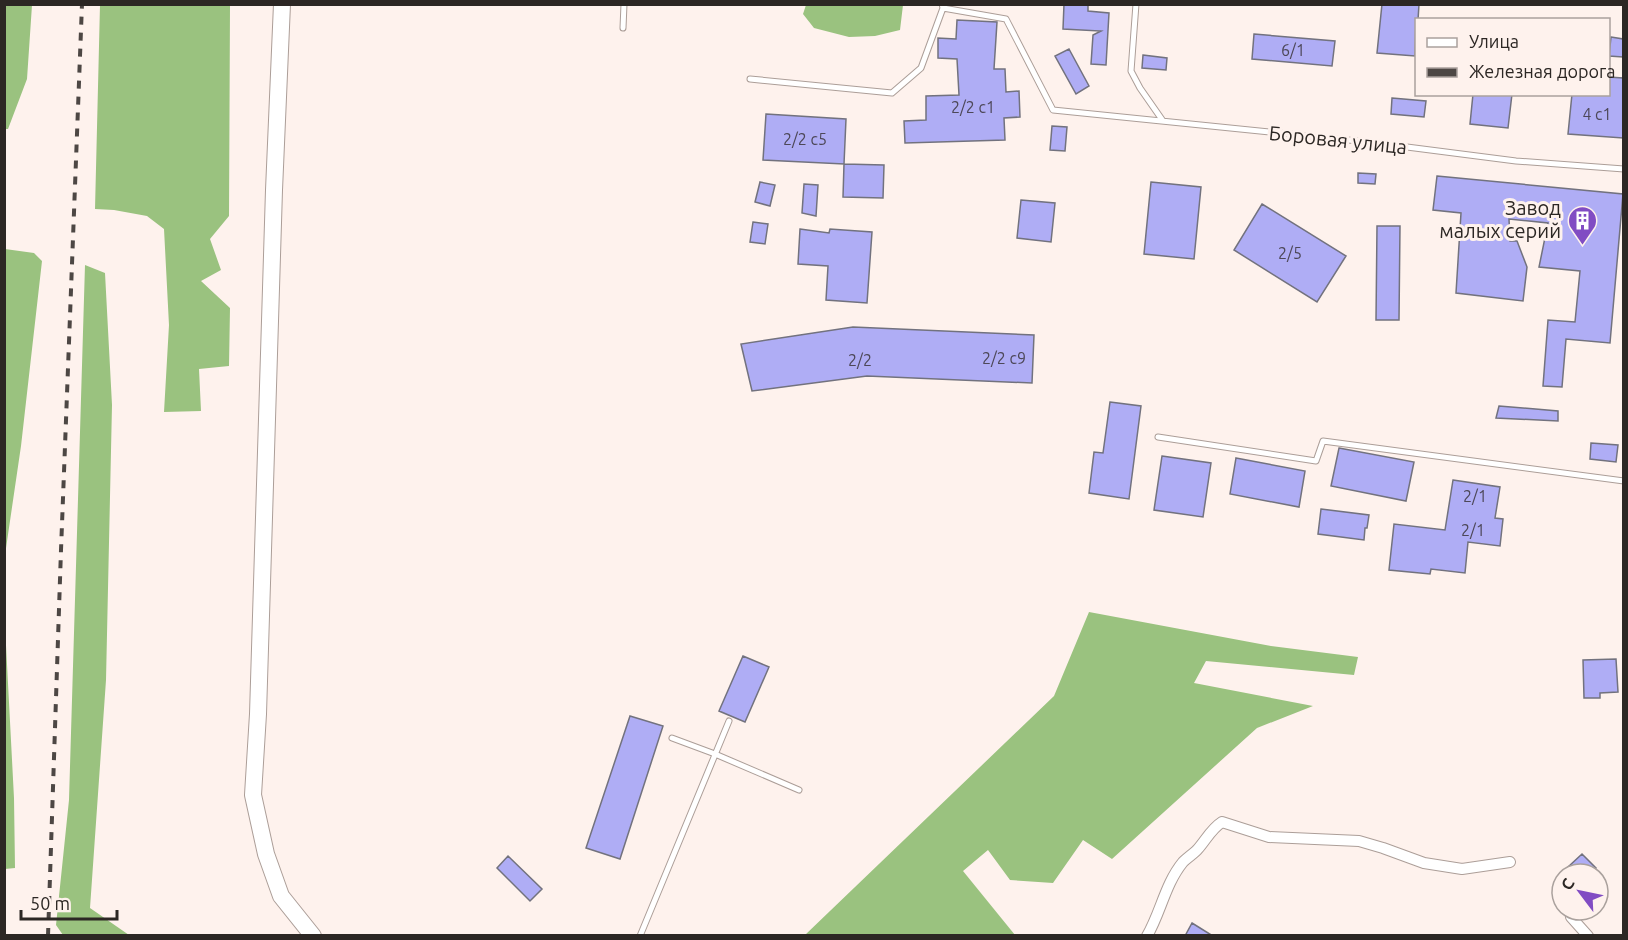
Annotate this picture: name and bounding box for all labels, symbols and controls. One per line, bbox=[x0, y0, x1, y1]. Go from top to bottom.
legend bbox=[1415, 18, 1610, 96]
text: Улица bbox=[1469, 31, 1519, 51]
house number: 6/1 bbox=[1281, 41, 1305, 59]
text: Железная дорога bbox=[1469, 61, 1616, 81]
house number: 2/2 с1 bbox=[951, 98, 995, 116]
house number: 4 с1 bbox=[1582, 105, 1612, 123]
street label: Боровая улица bbox=[1268, 121, 1408, 158]
house number: 2/2 с5 bbox=[783, 130, 827, 148]
place label: Завод малых серий bbox=[1439, 196, 1561, 242]
building icon: Завод малых серий bbox=[1566, 204, 1598, 246]
house number: 2/5 bbox=[1278, 244, 1302, 262]
house number: 2/2 с9 bbox=[982, 349, 1026, 367]
house number: 2/2 bbox=[848, 351, 872, 369]
house number: 2/1 bbox=[1463, 487, 1487, 505]
house number: 2/1 bbox=[1461, 521, 1485, 539]
north arrow bbox=[1550, 862, 1610, 922]
text: С bbox=[1557, 875, 1578, 893]
scale bar bbox=[21, 883, 117, 921]
text: 50 m bbox=[30, 893, 70, 913]

